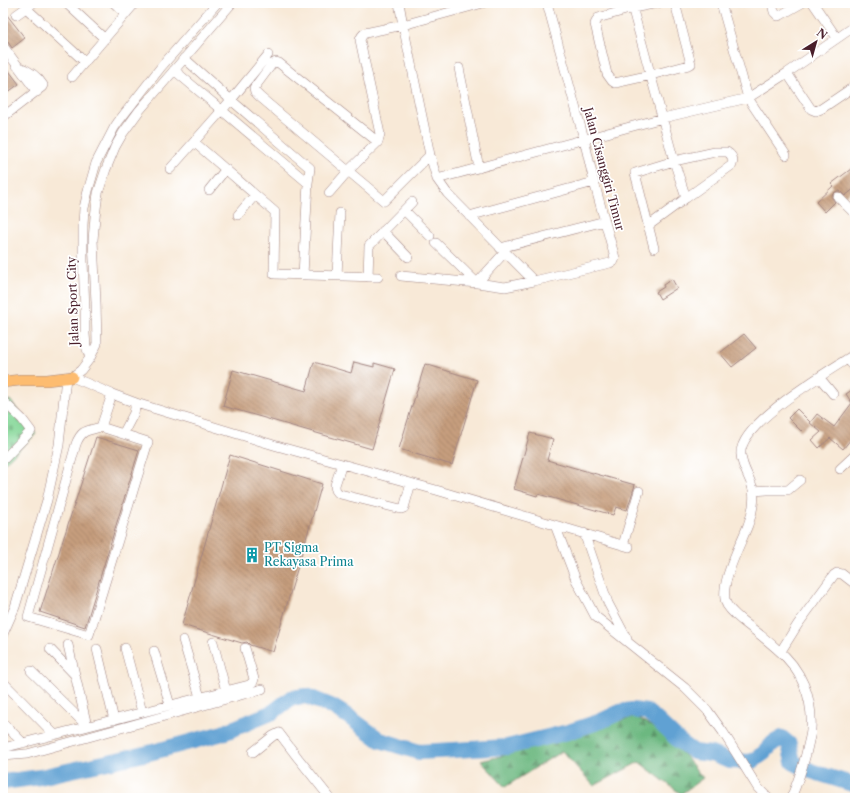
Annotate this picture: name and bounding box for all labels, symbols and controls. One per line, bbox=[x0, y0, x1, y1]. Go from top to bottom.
north arrow bbox=[796, 22, 836, 62]
text: N bbox=[814, 26, 830, 43]
street label: Jalan Cisanggiri Timur bbox=[580, 104, 628, 232]
street label: Jalan Sport City bbox=[63, 256, 82, 348]
place label: PT Sigma Rekayasa Prima bbox=[264, 540, 354, 569]
building icon: PT Sigma Rekayasa Prima bbox=[243, 546, 261, 564]

